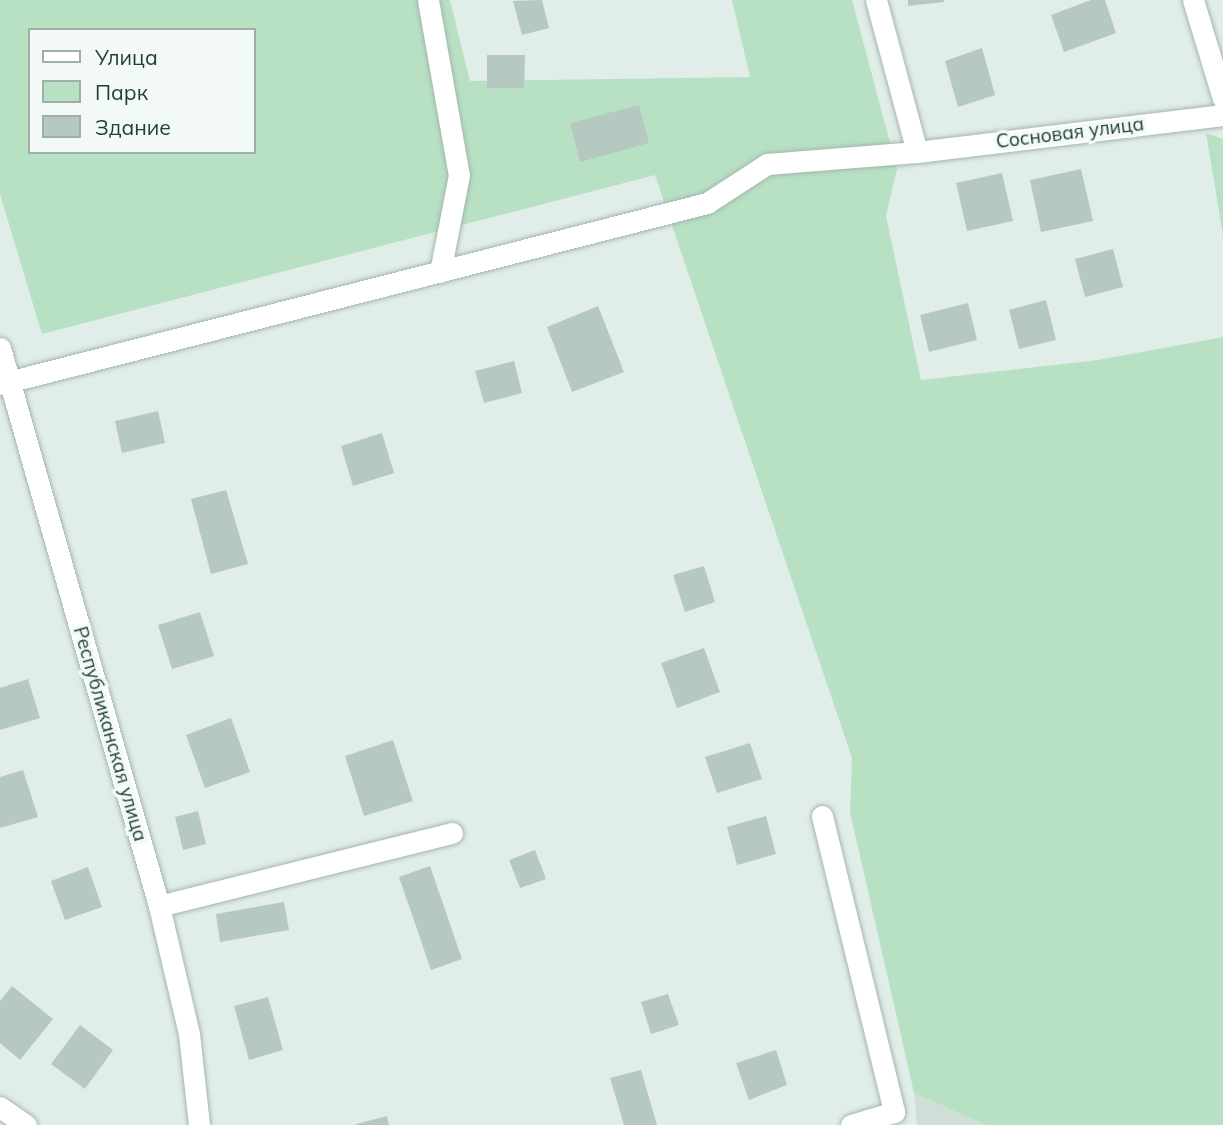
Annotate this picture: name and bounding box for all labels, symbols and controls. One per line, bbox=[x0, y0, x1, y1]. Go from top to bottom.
legend bbox=[28, 28, 256, 154]
text: Улица bbox=[95, 44, 158, 70]
text: Парк bbox=[95, 79, 148, 105]
street label: Сосновая улица bbox=[995, 113, 1145, 153]
text: Здание bbox=[95, 114, 171, 140]
street label: Республиканская улица bbox=[68, 624, 152, 844]

